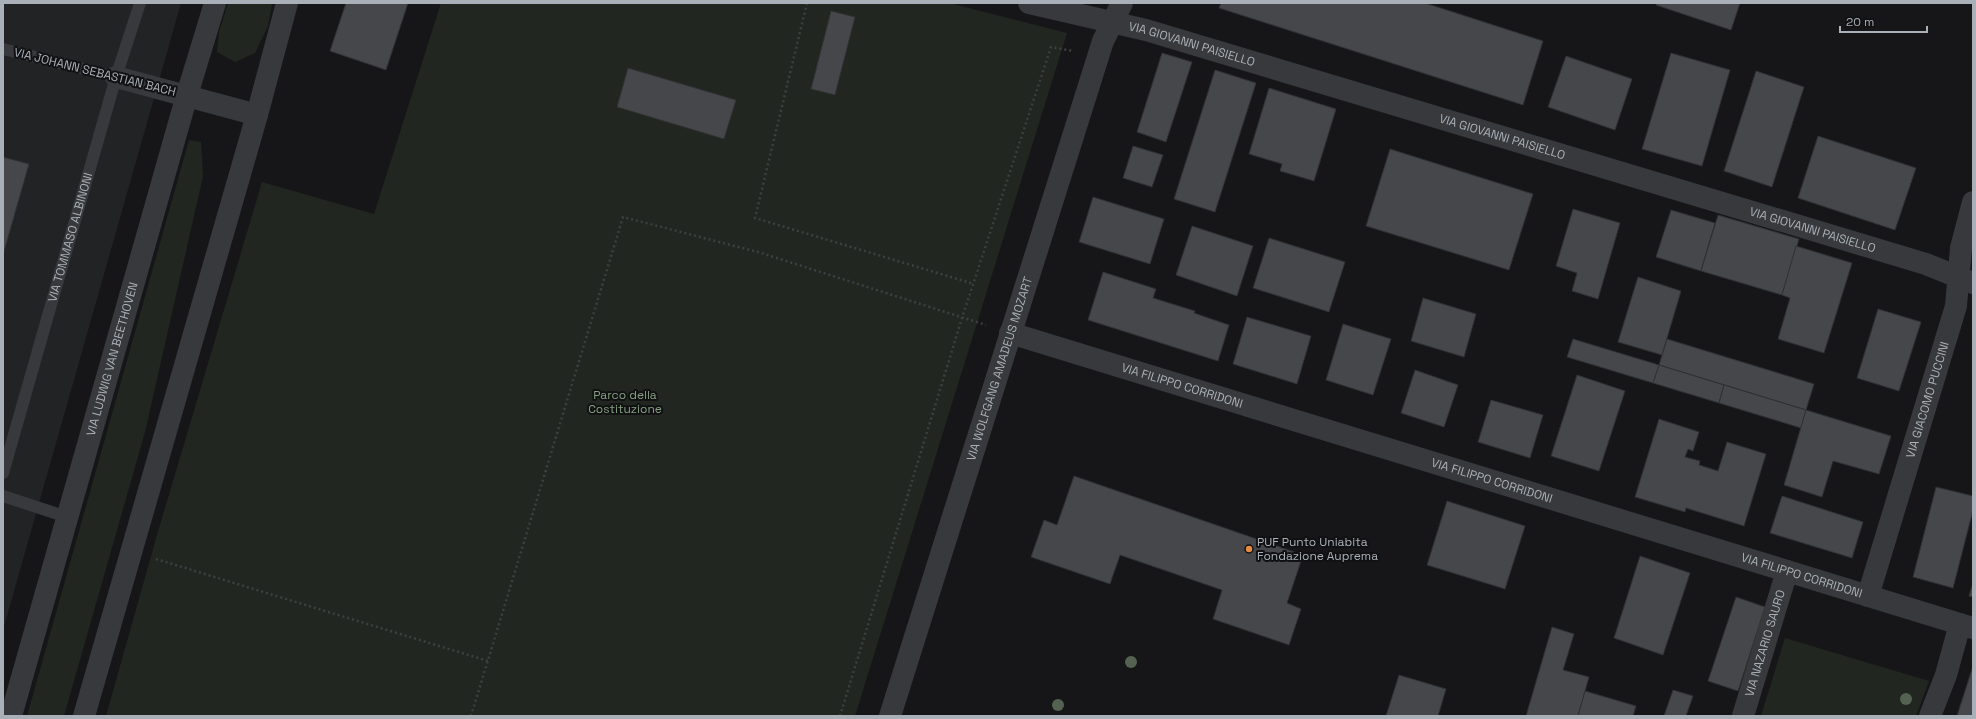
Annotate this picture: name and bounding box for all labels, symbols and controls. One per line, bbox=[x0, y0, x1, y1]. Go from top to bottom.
scale bar bbox=[1840, 8, 1927, 34]
text: 20 m bbox=[1846, 14, 1874, 30]
street label: VIA GIOVANNI PAISIELLO bbox=[1127, 18, 1257, 70]
street label: VIA JOHANN SEBASTIAN BACH bbox=[12, 44, 178, 100]
street label: VIA GIOVANNI PAISIELLO bbox=[1437, 110, 1567, 163]
street label: VIA TOMMASO ALBINONI bbox=[44, 171, 96, 304]
street label: VIA GIOVANNI PAISIELLO bbox=[1748, 203, 1878, 256]
street label: VIA WOLFGANG AMADEUS MOZART bbox=[963, 275, 1036, 463]
street label: VIA LUDWIG VAN BEETHOVEN bbox=[83, 280, 142, 438]
street label: VIA GIACOMO PUCCINI bbox=[1902, 340, 1953, 460]
street label: VIA FILIPPO CORRIDONI bbox=[1119, 360, 1245, 412]
park label: Parco della Costituzione bbox=[588, 387, 662, 417]
street label: VIA FILIPPO CORRIDONI bbox=[1429, 455, 1555, 507]
place label: PUF Punto Uniabita Fondazione Auprema bbox=[1257, 534, 1378, 564]
marker: PUF Punto Uniabita Fondazione Auprema bbox=[1244, 544, 1254, 554]
street label: VIA FILIPPO CORRIDONI bbox=[1739, 549, 1864, 602]
street label: VIA NAZARIO SAURO bbox=[1741, 588, 1789, 699]

